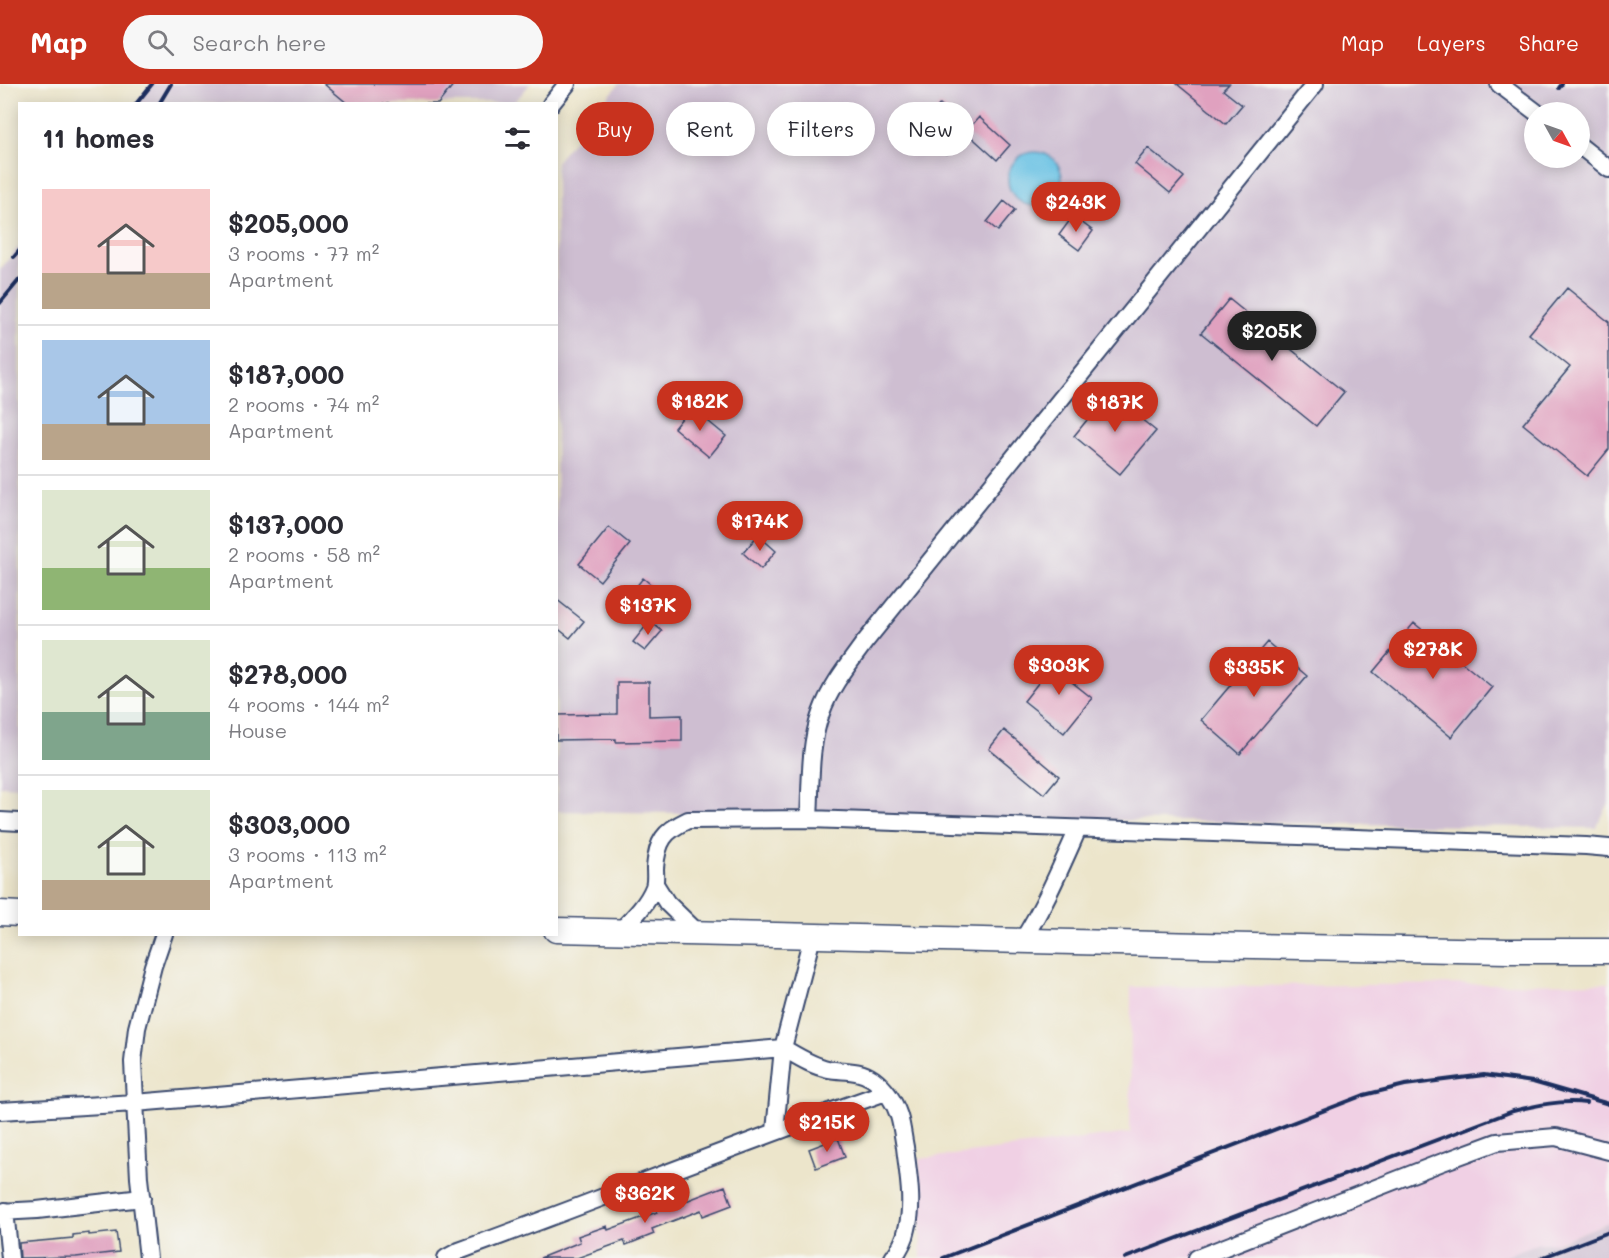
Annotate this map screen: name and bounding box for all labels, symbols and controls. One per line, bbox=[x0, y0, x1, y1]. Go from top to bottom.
search box bbox=[123, 15, 543, 69]
text: Map bbox=[30, 24, 87, 60]
icon: search bbox=[144, 26, 177, 59]
text: Search here bbox=[192, 28, 326, 57]
text: Map bbox=[1341, 29, 1384, 56]
text: Layers bbox=[1417, 29, 1486, 56]
text: Share bbox=[1519, 29, 1579, 56]
chip: Buy bbox=[576, 102, 654, 156]
chip: Rent bbox=[666, 102, 755, 156]
chip: Filters bbox=[767, 102, 875, 156]
chip: New bbox=[887, 102, 974, 156]
north arrow bbox=[1524, 102, 1590, 168]
map controls bbox=[1524, 102, 1590, 168]
text: 11 homes bbox=[42, 121, 155, 155]
icon: filters bbox=[501, 122, 534, 155]
pin: $243K bbox=[1034, 182, 1118, 233]
text: $243K bbox=[1045, 188, 1107, 214]
text: $205,000 bbox=[228, 206, 349, 240]
icon: home bbox=[90, 213, 162, 285]
text: 3 rooms · 77 m² bbox=[228, 240, 379, 266]
text: Apartment bbox=[228, 266, 334, 292]
pin: $205K bbox=[1230, 311, 1314, 362]
text: $205K bbox=[1241, 317, 1303, 343]
text: $187,000 bbox=[228, 357, 344, 391]
icon: home bbox=[90, 364, 162, 436]
pin: $182K bbox=[658, 381, 742, 432]
pin: $187K bbox=[1073, 382, 1157, 433]
text: $182K bbox=[671, 387, 729, 413]
text: $187K bbox=[1086, 388, 1144, 414]
text: 2 rooms · 74 m² bbox=[228, 391, 379, 417]
text: Apartment bbox=[228, 417, 334, 443]
pin: $174K bbox=[718, 501, 802, 552]
text: $137,000 bbox=[228, 507, 344, 541]
text: $174K bbox=[731, 507, 789, 533]
icon: home bbox=[90, 514, 162, 586]
text: 2 rooms · 58 m² bbox=[228, 541, 380, 567]
text: Apartment bbox=[228, 567, 334, 593]
pin: $137K bbox=[606, 585, 690, 636]
text: $137K bbox=[619, 591, 677, 617]
pin: $278K bbox=[1391, 629, 1475, 680]
text: $278K bbox=[1403, 635, 1463, 661]
pin: $303K bbox=[1017, 645, 1101, 696]
pin: $335K bbox=[1212, 647, 1296, 698]
text: $303K bbox=[1028, 651, 1090, 677]
text: $335K bbox=[1223, 653, 1285, 679]
text: $278,000 bbox=[228, 657, 347, 691]
icon: home bbox=[90, 664, 162, 736]
text: 4 rooms · 144 m² bbox=[228, 691, 389, 717]
text: House bbox=[228, 717, 287, 743]
text: $303,000 bbox=[228, 807, 350, 841]
icon: home bbox=[90, 814, 162, 886]
text: 3 rooms · 113 m² bbox=[228, 841, 387, 867]
text: Apartment bbox=[228, 867, 334, 893]
pin: $215K bbox=[785, 1102, 869, 1153]
text: $215K bbox=[798, 1108, 856, 1134]
pin: $362K bbox=[603, 1173, 687, 1224]
text: $362K bbox=[615, 1179, 675, 1205]

